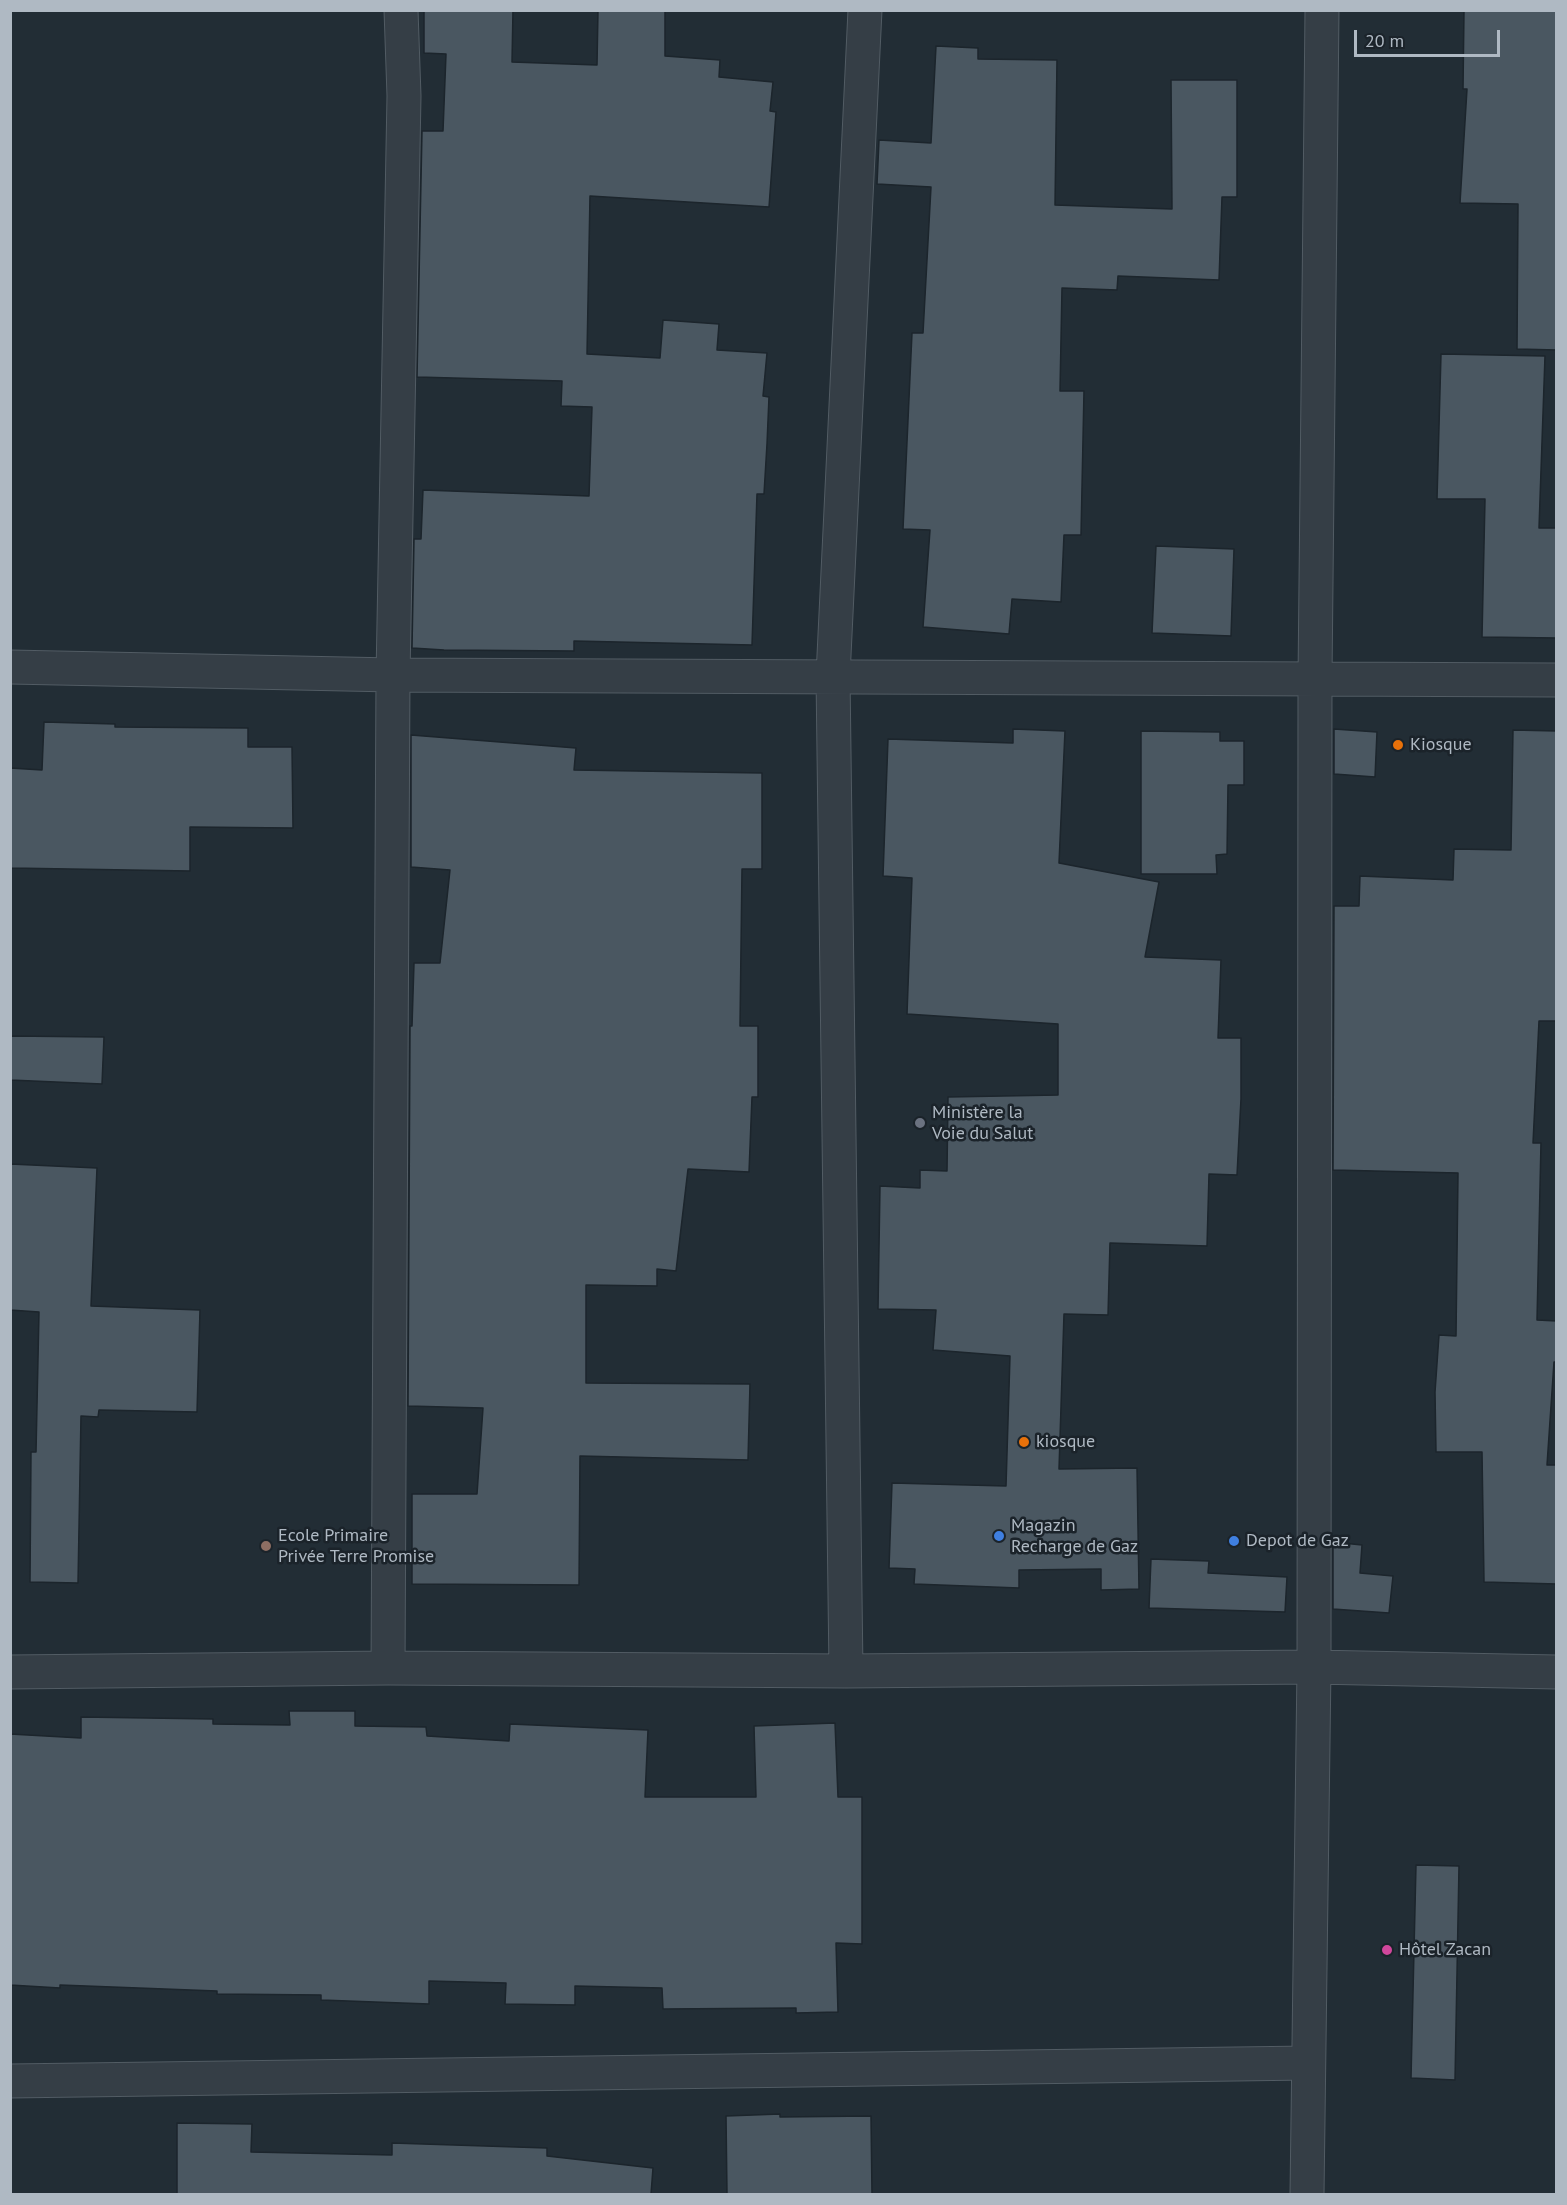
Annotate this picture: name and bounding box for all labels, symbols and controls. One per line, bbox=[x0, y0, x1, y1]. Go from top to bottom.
scale bar bbox=[1357, 18, 1502, 56]
text: 20 m bbox=[1365, 29, 1404, 52]
place label: Kiosque bbox=[1410, 734, 1472, 756]
marker: Kiosque bbox=[1391, 738, 1405, 752]
place label: Ministère la Voie du Salut bbox=[932, 1102, 1033, 1144]
marker: Ministère la Voie du Salut bbox=[913, 1116, 927, 1130]
place label: kiosque bbox=[1036, 1431, 1095, 1453]
marker: kiosque bbox=[1017, 1435, 1031, 1449]
place label: Magazin Recharge de Gaz bbox=[1011, 1515, 1138, 1558]
place label: Ecole Primaire Privée Terre Promise bbox=[278, 1525, 434, 1568]
marker: Magazin Recharge de Gaz bbox=[992, 1529, 1006, 1543]
place label: Depot de Gaz bbox=[1246, 1530, 1349, 1552]
marker: Depot de Gaz bbox=[1227, 1534, 1241, 1548]
marker: Ecole Primaire Privée Terre Promise bbox=[259, 1539, 273, 1553]
place label: Hôtel Zacan bbox=[1399, 1939, 1491, 1961]
marker: Hôtel Zacan bbox=[1380, 1943, 1394, 1957]

